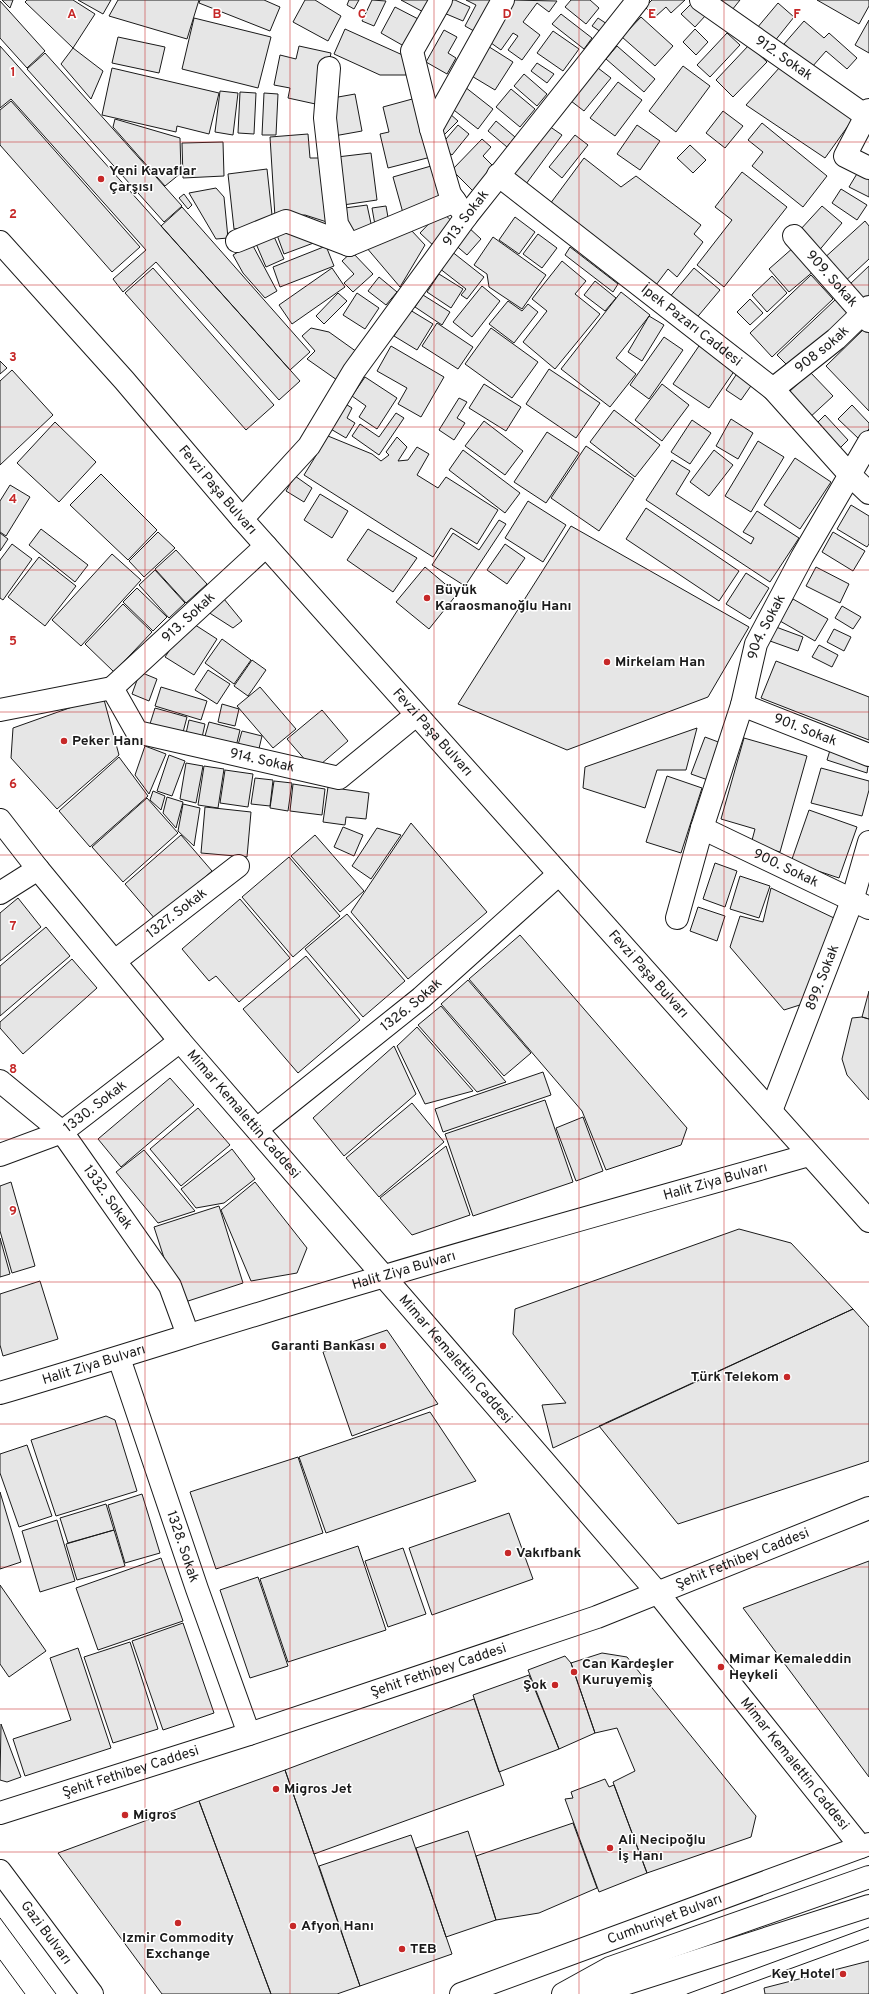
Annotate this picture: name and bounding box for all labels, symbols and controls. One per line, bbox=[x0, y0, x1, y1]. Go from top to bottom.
text: A bbox=[67, 7, 77, 23]
text: B bbox=[213, 7, 222, 23]
text: C bbox=[358, 7, 366, 23]
text: D bbox=[502, 7, 512, 23]
text: E bbox=[648, 7, 656, 23]
text: F bbox=[793, 7, 801, 23]
street label: 912. Sokak bbox=[752, 32, 816, 84]
text: 1 bbox=[10, 65, 16, 81]
place label: Yeni Kavaflar Çarşısı bbox=[109, 163, 196, 196]
marker: Yeni Kavaflar Çarşısı bbox=[96, 174, 106, 184]
street label: 913. Sokak bbox=[439, 187, 493, 250]
text: 2 bbox=[9, 207, 17, 223]
street label: 909. Sokak bbox=[802, 247, 861, 311]
street label: İpek Pazarı Caddesi bbox=[638, 280, 745, 370]
street label: 908 sokak bbox=[792, 322, 853, 377]
text: 3 bbox=[9, 350, 17, 366]
street label: Fevzi Paşa Bulvarı bbox=[175, 442, 260, 538]
text: 4 bbox=[9, 492, 17, 508]
place label: Büyük Karaosmanoğlu Hanı bbox=[435, 582, 571, 615]
street label: 913. Sokak bbox=[158, 589, 219, 646]
street label: 904. Sokak bbox=[744, 592, 789, 661]
marker: Büyük Karaosmanoğlu Hanı bbox=[422, 593, 432, 603]
text: 5 bbox=[9, 634, 17, 650]
place label: Mirkelam Han bbox=[615, 654, 705, 671]
marker: Mirkelam Han bbox=[602, 657, 612, 667]
street label: Fevzi Paşa Bulvarı bbox=[389, 685, 476, 780]
street label: 901. Sokak bbox=[771, 710, 839, 750]
place label: Peker Hanı bbox=[72, 733, 144, 750]
marker: Peker Hanı bbox=[59, 736, 69, 746]
street label: 914. Sokak bbox=[228, 745, 296, 776]
text: 6 bbox=[9, 777, 17, 793]
street label: 900. Sokak bbox=[750, 845, 821, 891]
street label: 1327. Sokak bbox=[143, 885, 210, 942]
text: 7 bbox=[10, 919, 17, 935]
street label: Fevzi Paşa Bulvarı bbox=[605, 927, 692, 1022]
street label: 899. Sokak bbox=[802, 942, 843, 1013]
street label: 1326. Sokak bbox=[377, 975, 446, 1035]
street label: Mimar Kemalettin Caddesi bbox=[183, 1046, 304, 1182]
text: 8 bbox=[9, 1062, 17, 1078]
street label: 1330. Sokak bbox=[60, 1077, 130, 1136]
street label: Halit Ziya Bulvarı bbox=[662, 1159, 769, 1204]
street label: 1332. Sokak bbox=[79, 1162, 136, 1233]
text: 9 bbox=[9, 1204, 17, 1220]
street label: Halit Ziya Bulvarı bbox=[350, 1247, 458, 1294]
street label: Mimar Kemalettin Caddesi bbox=[395, 1291, 516, 1427]
place label: Garanti Bankası bbox=[271, 1338, 375, 1355]
street label: Halit Ziya Bulvarı bbox=[40, 1341, 148, 1388]
marker: Garanti Bankası bbox=[378, 1341, 388, 1351]
place label: Türk Telekom bbox=[691, 1369, 779, 1386]
marker: Türk Telekom bbox=[782, 1372, 792, 1382]
street label: 1328. Sokak bbox=[163, 1508, 203, 1585]
street label: Şehit Fethibey Caddesi bbox=[673, 1524, 812, 1593]
place label: Vakıfbank bbox=[516, 1545, 581, 1562]
marker: Vakıfbank bbox=[503, 1548, 513, 1558]
street label: Şehit Fethibey Caddesi bbox=[368, 1640, 509, 1701]
place label: Mimar Kemaleddin Heykeli bbox=[729, 1651, 852, 1684]
place label: Can Kardeşler Kuruyemiş bbox=[582, 1656, 674, 1689]
marker: Mimar Kemaleddin Heykeli bbox=[716, 1662, 726, 1672]
marker: Can Kardeşler Kuruyemiş bbox=[569, 1667, 579, 1677]
place label: Şok bbox=[523, 1677, 547, 1694]
marker: Şok bbox=[550, 1680, 560, 1690]
street label: Mimar Kemalettin Caddesi bbox=[736, 1694, 853, 1834]
street label: Şehit Fethibey Caddesi bbox=[60, 1742, 201, 1801]
place label: Migros Jet bbox=[284, 1781, 352, 1798]
marker: Migros Jet bbox=[271, 1784, 281, 1794]
place label: Migros bbox=[133, 1807, 177, 1824]
marker: Migros bbox=[120, 1810, 130, 1820]
place label: Ali Necipoğlu İş Hanı bbox=[618, 1832, 706, 1865]
marker: Ali Necipoğlu İş Hanı bbox=[605, 1843, 615, 1853]
street label: Cumhuriyet Bulvarı bbox=[605, 1890, 724, 1948]
street label: Gazi Bulvarı bbox=[17, 1898, 75, 1968]
marker: Izmir Commodity Exchange bbox=[173, 1918, 183, 1928]
place label: Afyon Hanı bbox=[301, 1918, 374, 1935]
marker: Afyon Hanı bbox=[288, 1921, 298, 1931]
place label: Izmir Commodity Exchange bbox=[122, 1930, 234, 1963]
place label: TEB bbox=[410, 1941, 437, 1958]
marker: TEB bbox=[397, 1944, 407, 1954]
place label: Key Hotel bbox=[771, 1966, 835, 1983]
marker: Key Hotel bbox=[838, 1969, 848, 1979]

